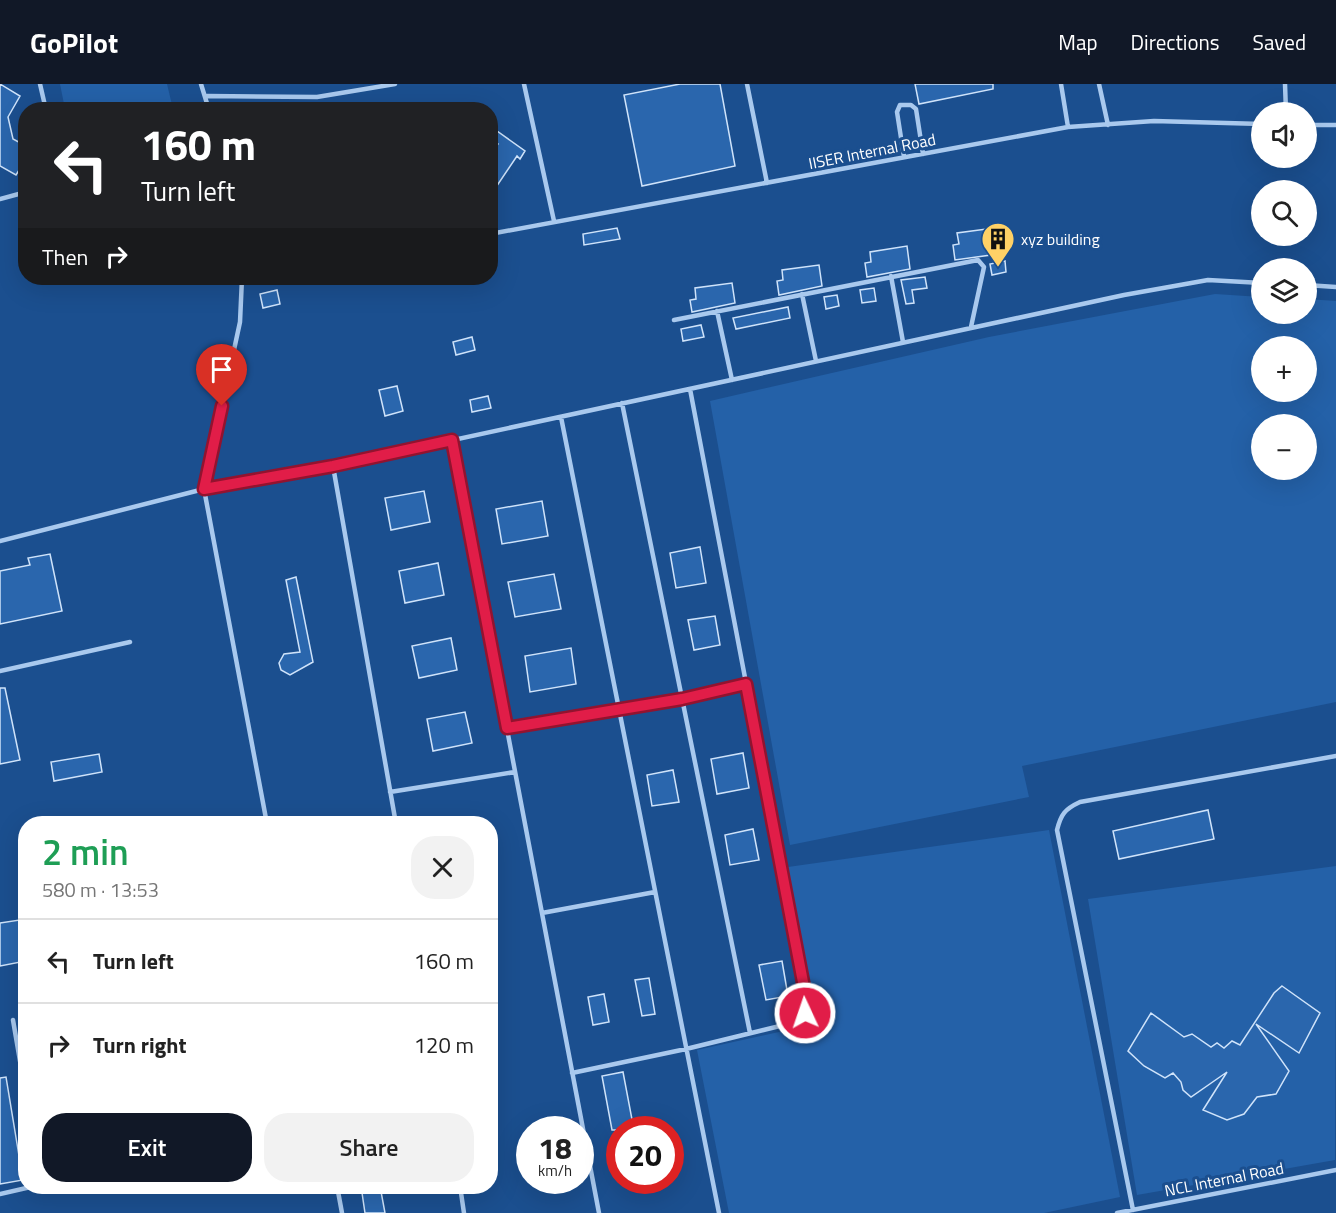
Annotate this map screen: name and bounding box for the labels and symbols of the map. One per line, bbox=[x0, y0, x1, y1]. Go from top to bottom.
street label: IISER Internal Road bbox=[806, 127, 938, 175]
building icon: xyz building bbox=[980, 221, 1016, 268]
place label: xyz building bbox=[1021, 227, 1100, 251]
pin bbox=[196, 344, 247, 406]
position arrow bbox=[773, 981, 837, 1045]
speed limit sign: 20 bbox=[606, 1116, 684, 1194]
street label: NCL Internal Road bbox=[1162, 1156, 1286, 1202]

